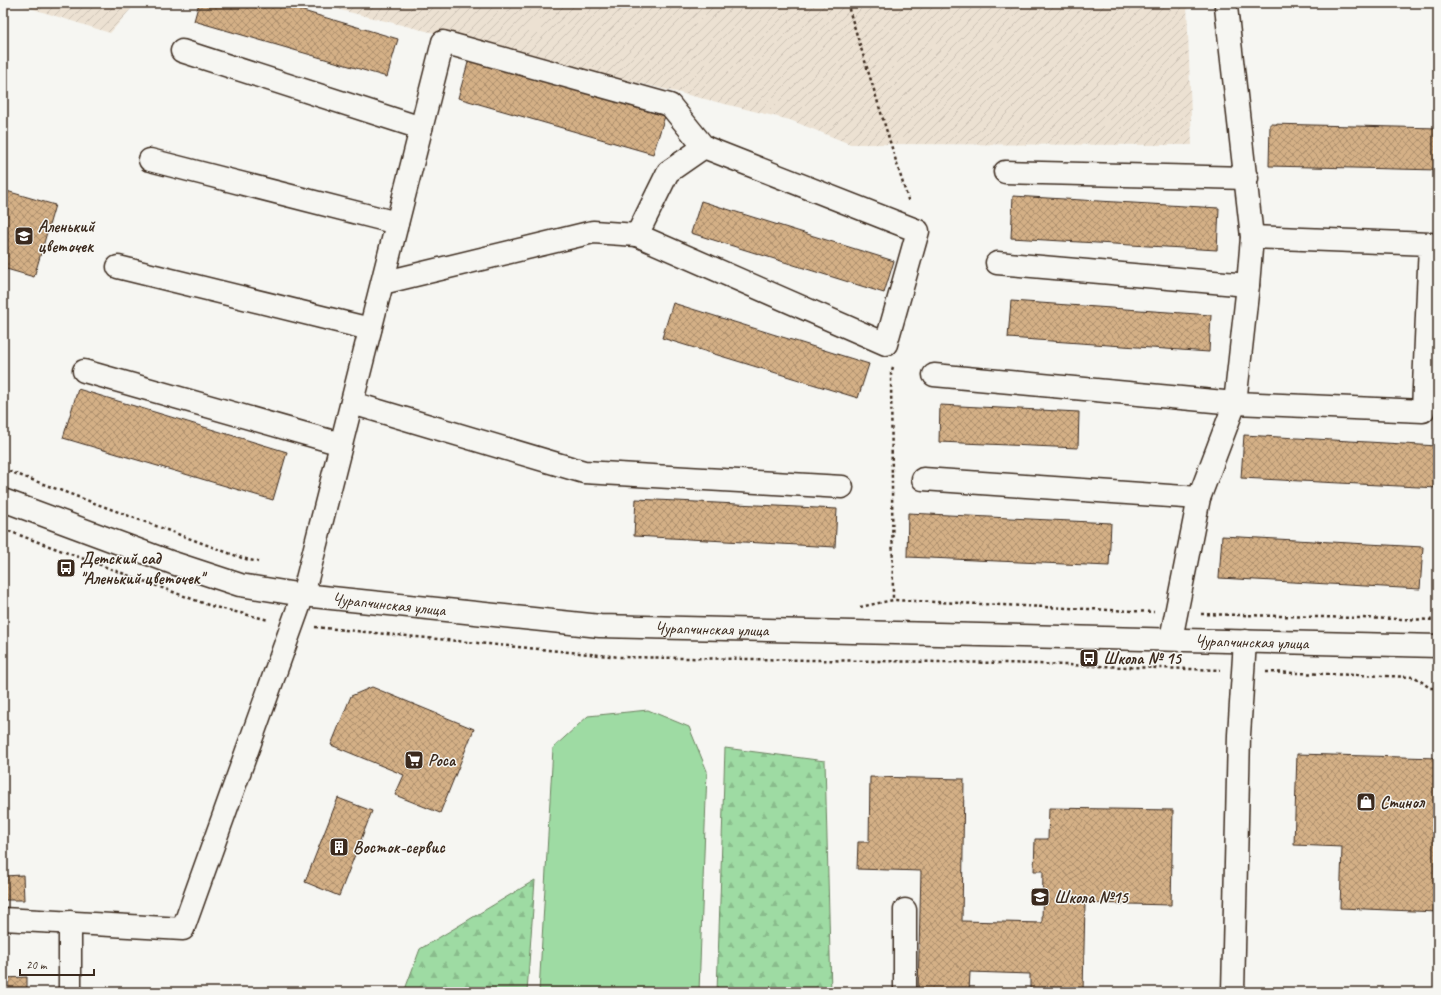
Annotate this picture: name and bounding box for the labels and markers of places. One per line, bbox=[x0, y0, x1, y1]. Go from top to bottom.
place label: Аленький цветочек bbox=[38, 216, 96, 257]
school or university icon: Аленький цветочек bbox=[13, 225, 35, 247]
place label: Детский сад "Аленький цветочек" bbox=[80, 548, 208, 589]
bus stop icon: Детский сад "Аленький цветочек" bbox=[55, 557, 77, 579]
bus stop icon: Школа № 15 bbox=[1078, 647, 1100, 669]
place label: Школа № 15 bbox=[1103, 648, 1182, 669]
supermarket icon: Роса bbox=[403, 749, 425, 771]
place label: Роса bbox=[428, 750, 457, 771]
shop icon: Стинол bbox=[1355, 791, 1377, 813]
place label: Стинол bbox=[1380, 792, 1426, 813]
building icon: Восток-сервис bbox=[328, 836, 350, 858]
place label: Восток-сервис bbox=[353, 837, 446, 858]
school or university icon: Школа №15 bbox=[1029, 886, 1051, 908]
place label: Школа №15 bbox=[1054, 887, 1129, 908]

